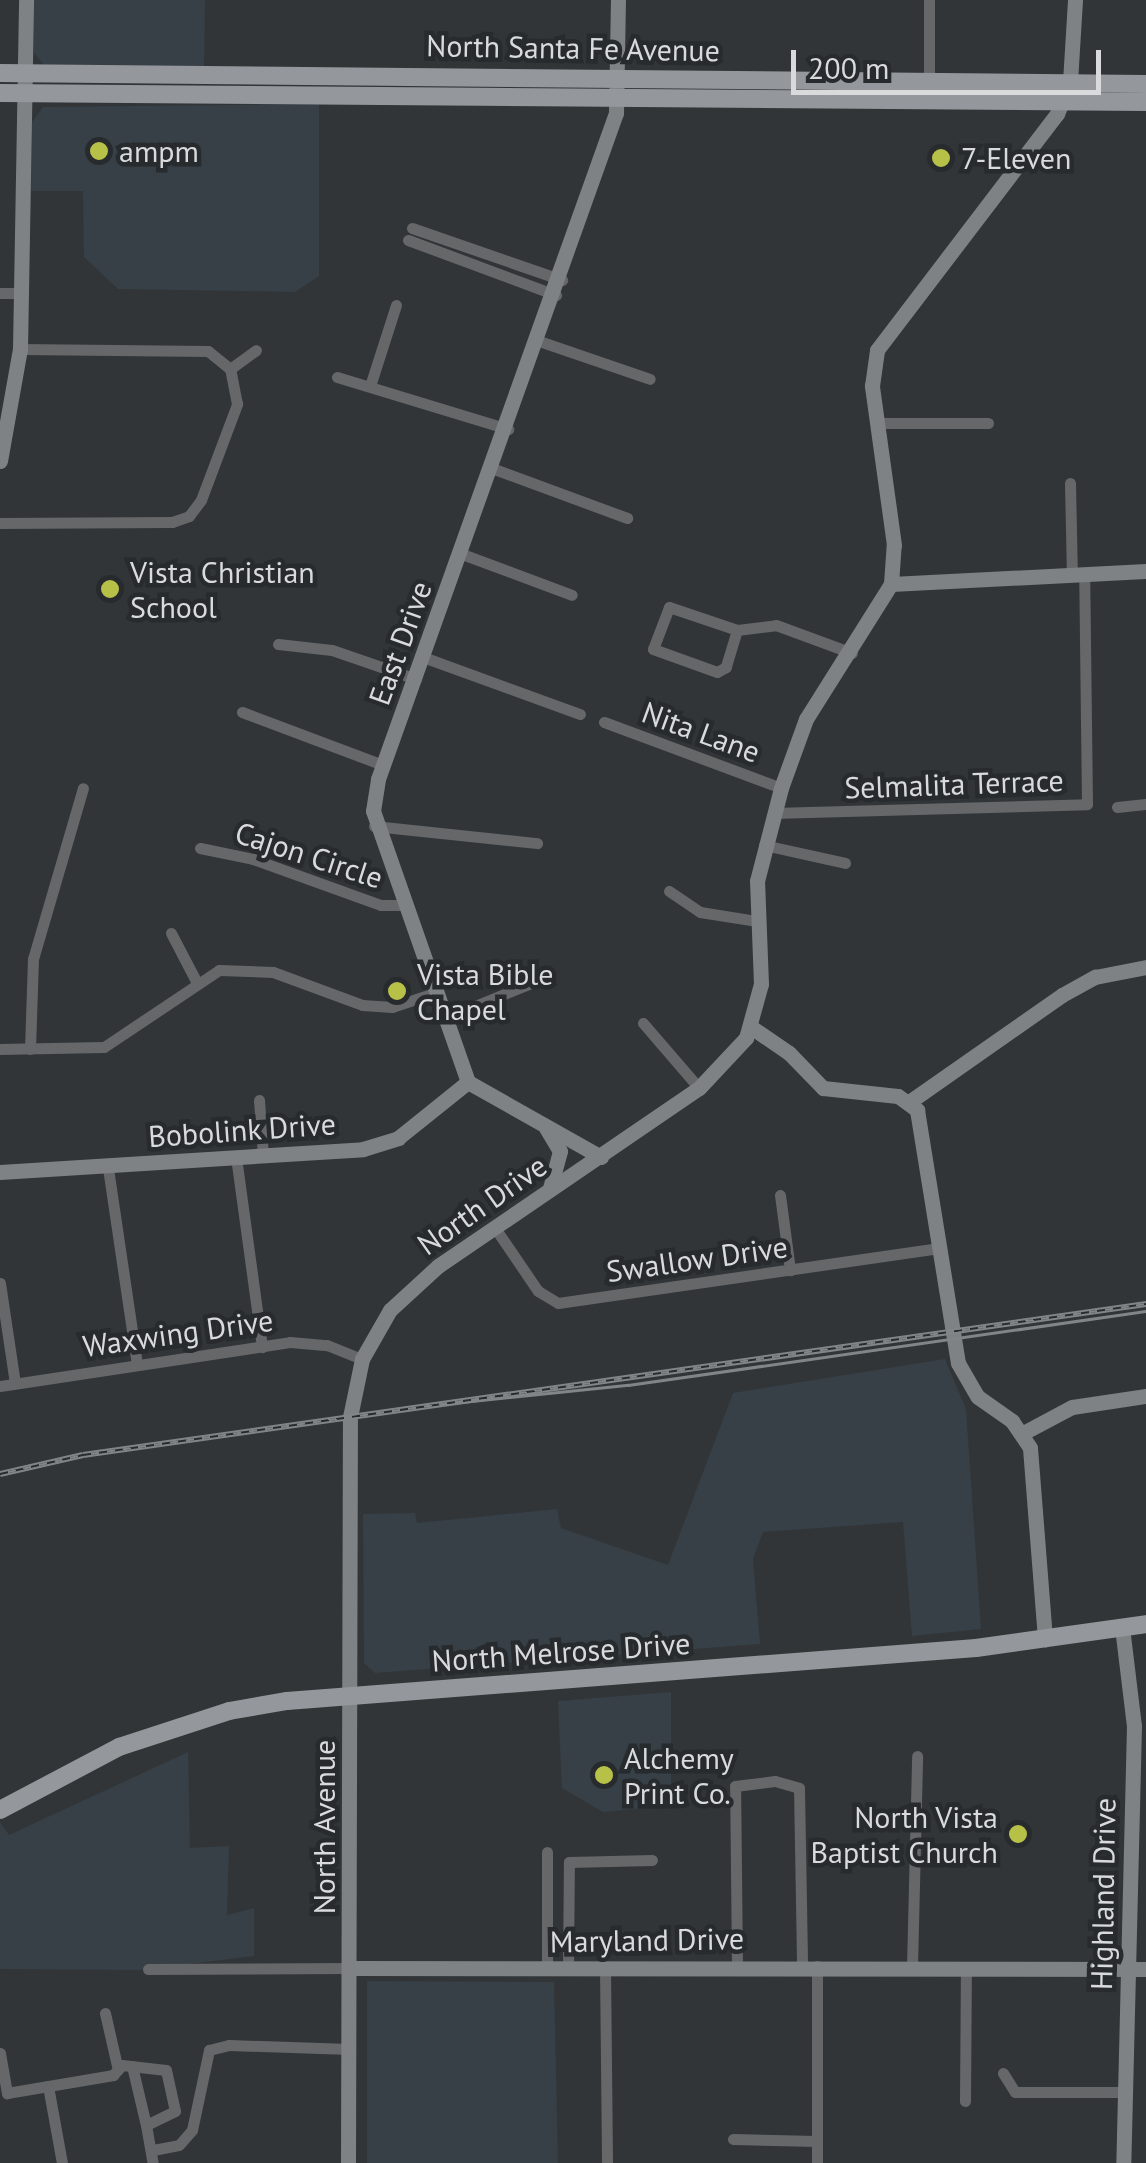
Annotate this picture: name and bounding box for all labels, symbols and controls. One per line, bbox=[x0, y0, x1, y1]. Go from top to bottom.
street label: North Santa Fe Avenue bbox=[425, 27, 721, 69]
scale bar bbox=[796, 30, 1106, 92]
text: 200 m bbox=[808, 48, 889, 87]
place label: ampm bbox=[119, 133, 199, 169]
marker: ampm bbox=[88, 140, 110, 162]
place label: 7-Eleven bbox=[961, 140, 1071, 176]
marker: 7-Eleven bbox=[930, 147, 952, 169]
place label: Vista Christian School bbox=[130, 554, 315, 624]
street label: East Drive bbox=[361, 576, 439, 710]
marker: Vista Christian School bbox=[99, 578, 121, 600]
street label: Nita Lane bbox=[637, 694, 765, 770]
street label: Selmalita Terrace bbox=[843, 762, 1065, 806]
street label: Cajon Circle bbox=[231, 814, 387, 896]
place label: Vista Bible Chapel bbox=[417, 956, 554, 1026]
marker: Vista Bible Chapel bbox=[386, 980, 408, 1002]
street label: Bobolink Drive bbox=[147, 1105, 337, 1155]
street label: North Drive bbox=[411, 1147, 553, 1263]
street label: Swallow Drive bbox=[604, 1228, 790, 1290]
street label: Waxwing Drive bbox=[81, 1302, 275, 1364]
street label: North Melrose Drive bbox=[431, 1625, 691, 1679]
street label: North Avenue bbox=[306, 1739, 342, 1915]
place label: Alchemy Print Co. bbox=[624, 1740, 734, 1810]
marker: Alchemy Print Co. bbox=[593, 1764, 615, 1786]
street label: Highland Drive bbox=[1083, 1798, 1123, 1990]
place label: North Vista Baptist Church bbox=[811, 1799, 998, 1870]
marker: North Vista Baptist Church bbox=[1007, 1823, 1029, 1845]
street label: Maryland Drive bbox=[550, 1920, 744, 1960]

